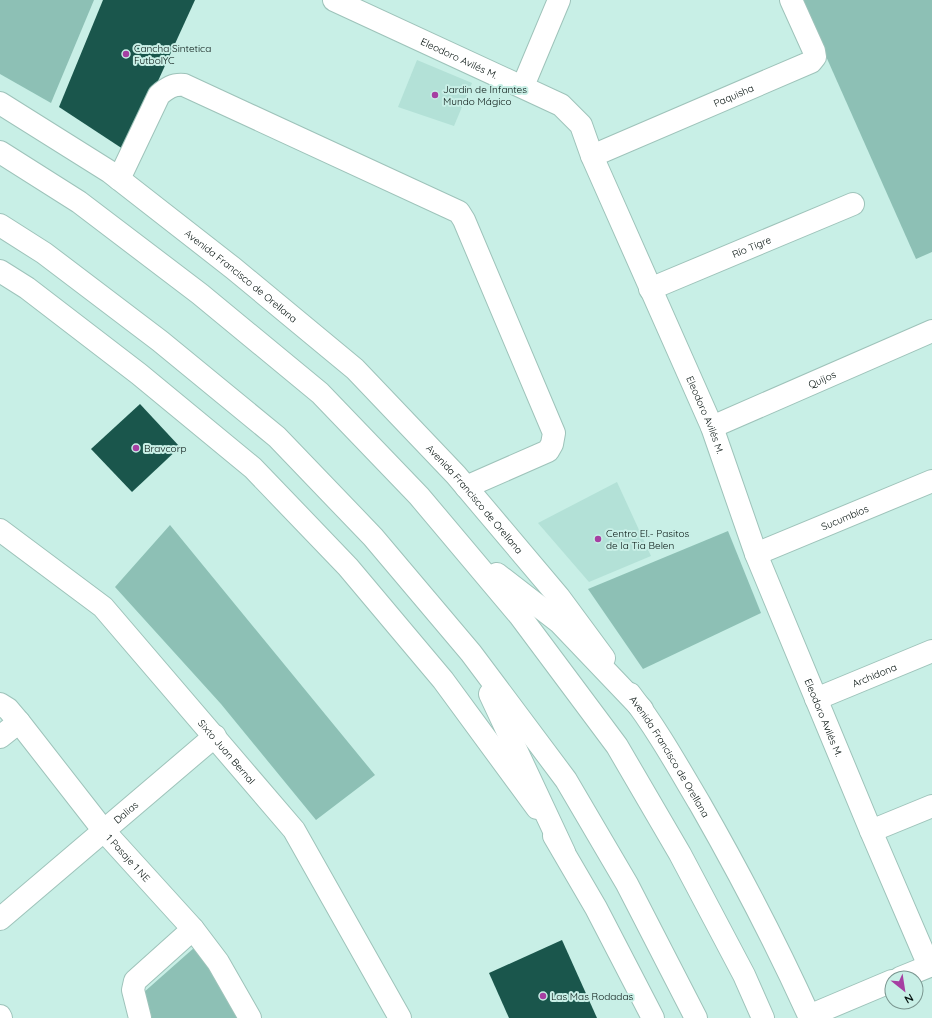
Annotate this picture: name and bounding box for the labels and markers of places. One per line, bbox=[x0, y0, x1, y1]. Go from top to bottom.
place label: Cancha Sintetica FutbolYC bbox=[134, 42, 211, 67]
marker: Cancha Sintetica FutbolYC bbox=[121, 49, 131, 59]
place label: Jardin de Infantes Mundo Mágico bbox=[443, 83, 527, 108]
marker: Jardin de Infantes Mundo Mágico bbox=[430, 90, 440, 100]
place label: Bravcorp bbox=[144, 442, 187, 455]
marker: Bravcorp bbox=[131, 443, 141, 453]
place label: Centro EI.- Pasitos de la Tia Belen bbox=[606, 527, 690, 552]
marker: Centro EI.- Pasitos de la Tia Belen bbox=[593, 534, 603, 544]
place label: Las Mas Rodadas bbox=[551, 990, 633, 1003]
marker: Las Mas Rodadas bbox=[538, 991, 548, 1001]

